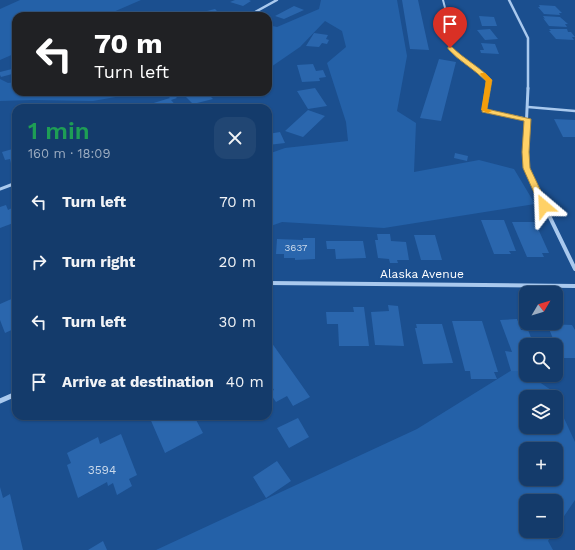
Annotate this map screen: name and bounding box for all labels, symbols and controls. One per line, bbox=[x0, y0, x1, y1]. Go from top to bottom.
pin bbox=[433, 7.0, 467, 48]
icon: arrive bbox=[439, 13, 461, 35]
text: 70 m bbox=[94, 27, 163, 60]
icon: left bbox=[28, 28, 80, 80]
text: Turn left bbox=[94, 61, 169, 82]
text: 1 min bbox=[28, 117, 90, 145]
button: close bbox=[214, 117, 256, 159]
text: 160 m · 18:09 bbox=[28, 146, 110, 161]
position arrow bbox=[523, 185, 565, 227]
icon: left bbox=[28, 191, 50, 213]
text: Turn left bbox=[62, 193, 126, 211]
text: 70 m bbox=[219, 193, 256, 211]
house number: 3637 bbox=[285, 242, 308, 253]
icon: right bbox=[28, 251, 50, 273]
text: Turn right bbox=[62, 253, 135, 271]
text: 20 m bbox=[219, 253, 256, 271]
street label: Alaska Avenue bbox=[380, 267, 464, 281]
north arrow bbox=[519, 286, 563, 330]
map controls bbox=[519, 286, 563, 538]
icon: left bbox=[28, 311, 50, 333]
text: Turn left bbox=[62, 313, 126, 331]
text: 30 m bbox=[219, 313, 256, 331]
button: search bbox=[519, 338, 563, 382]
icon: arrive bbox=[28, 371, 50, 393]
text: Arrive at destination bbox=[62, 373, 214, 391]
text: 40 m bbox=[226, 373, 264, 391]
button: layers bbox=[519, 390, 563, 434]
button: + bbox=[519, 442, 563, 486]
house number: 3594 bbox=[88, 463, 116, 477]
button: − bbox=[519, 494, 563, 538]

